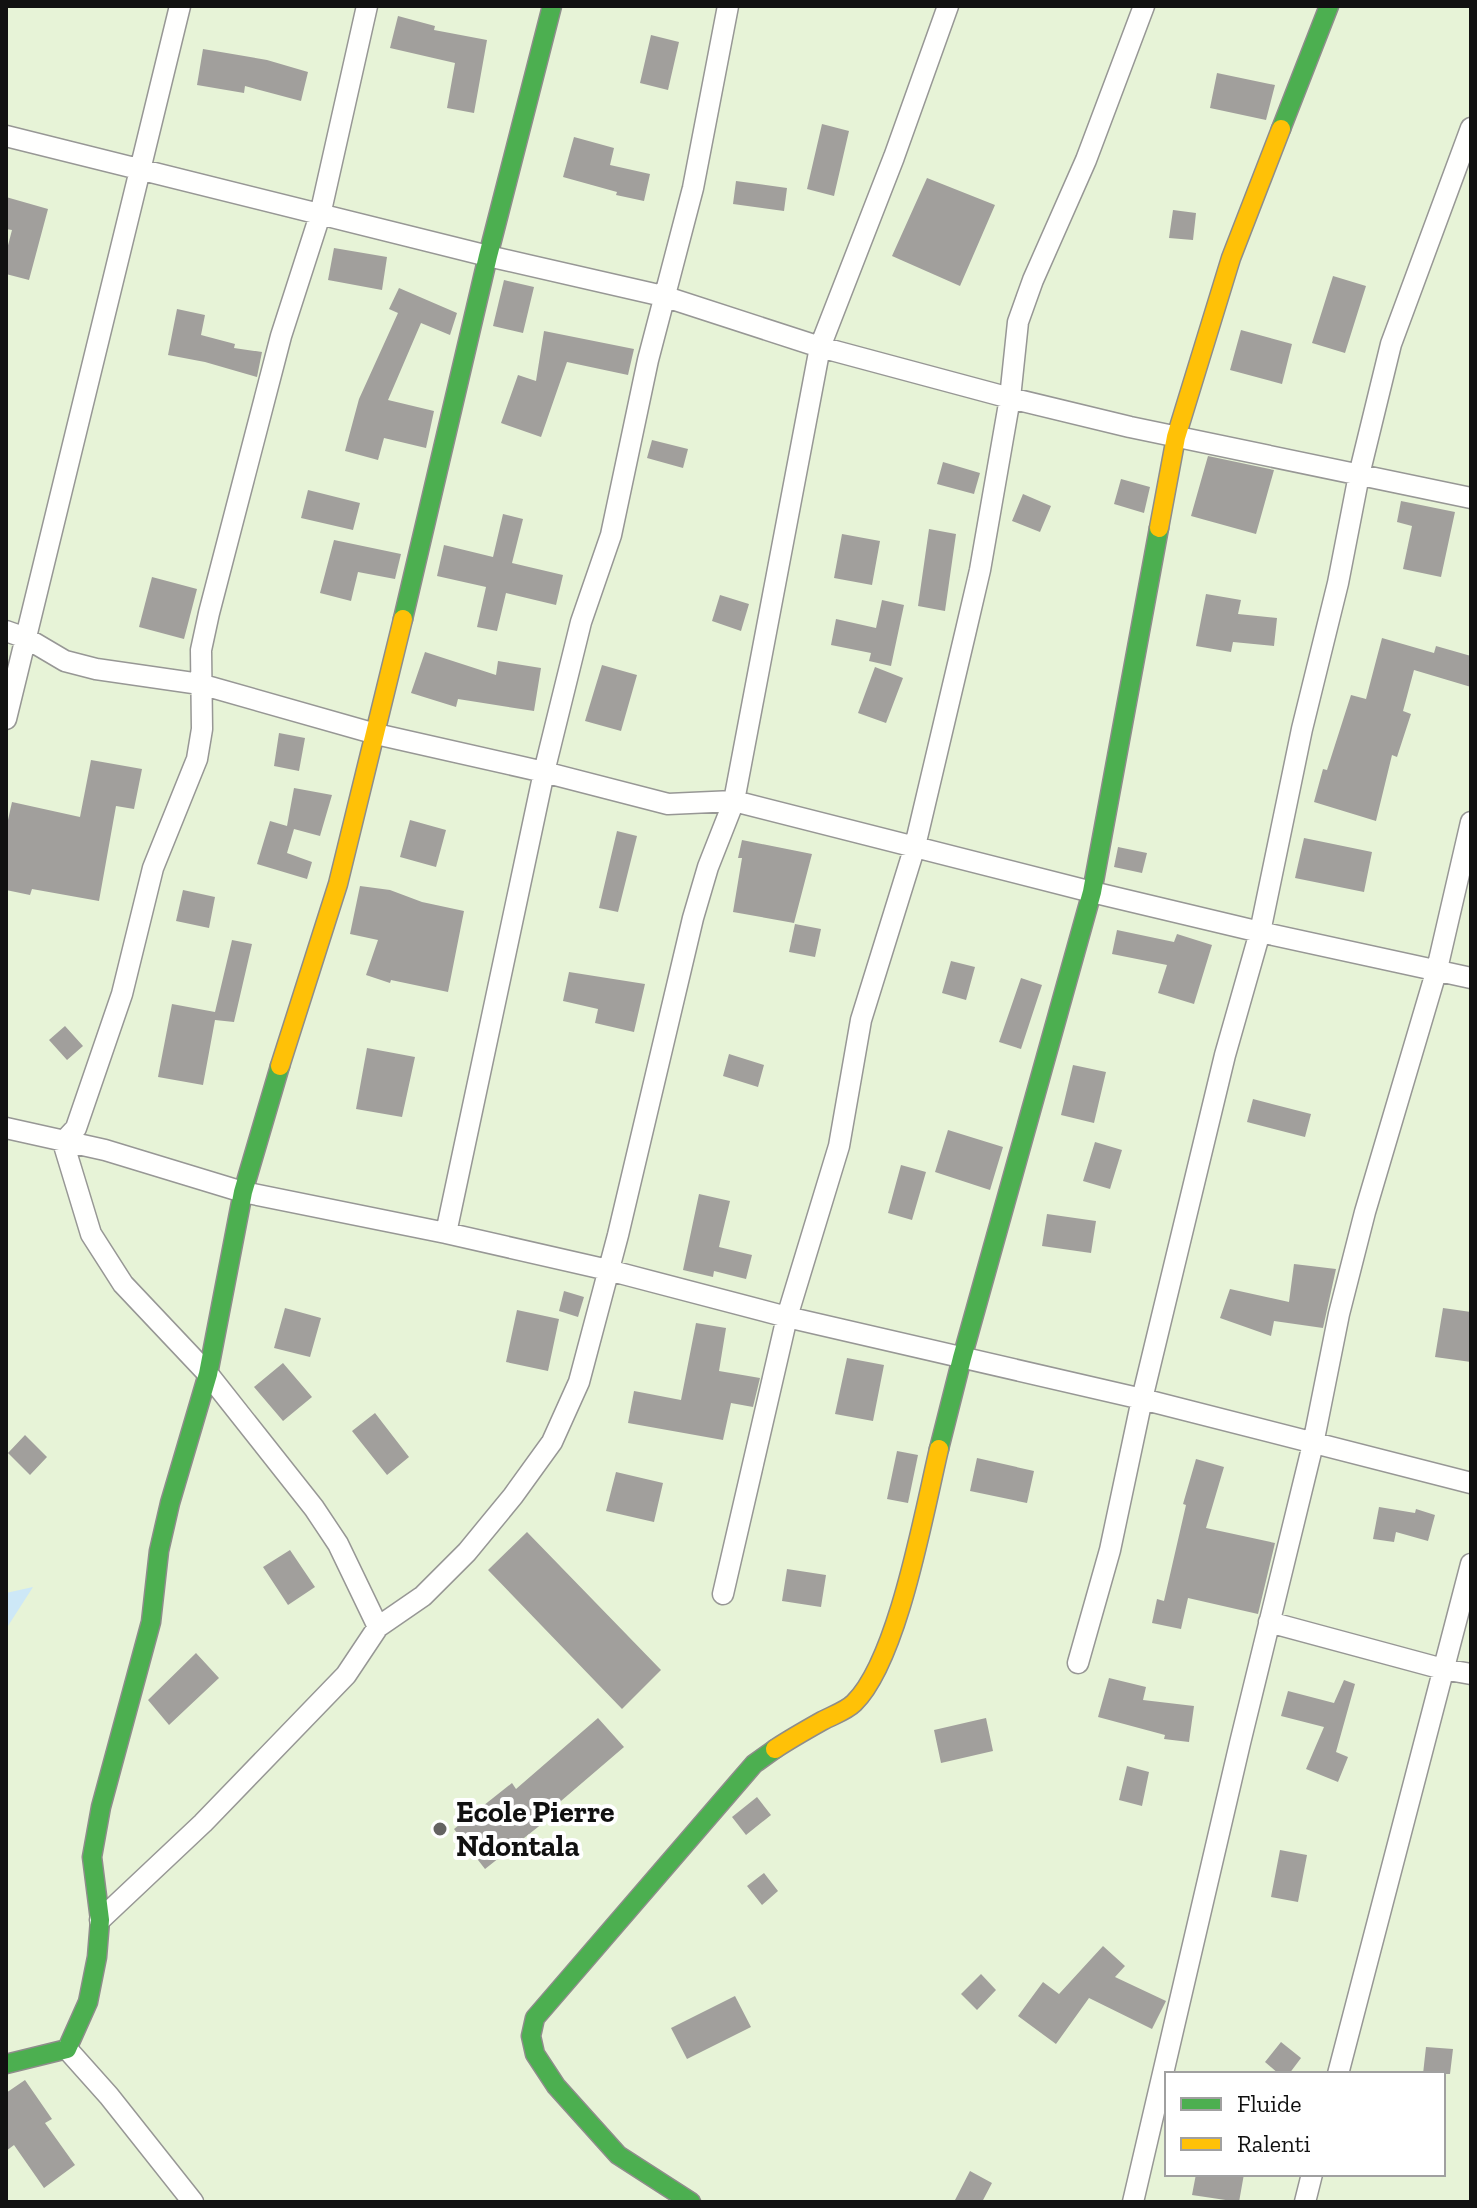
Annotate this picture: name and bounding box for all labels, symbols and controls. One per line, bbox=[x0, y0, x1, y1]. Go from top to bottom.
place label: Ecole Pierre Ndontala bbox=[456, 1794, 615, 1864]
marker: Ecole Pierre Ndontala bbox=[431, 1820, 449, 1838]
legend bbox=[1165, 2072, 1445, 2176]
text: Fluide bbox=[1237, 2089, 1301, 2118]
text: Ralenti bbox=[1237, 2129, 1311, 2158]

